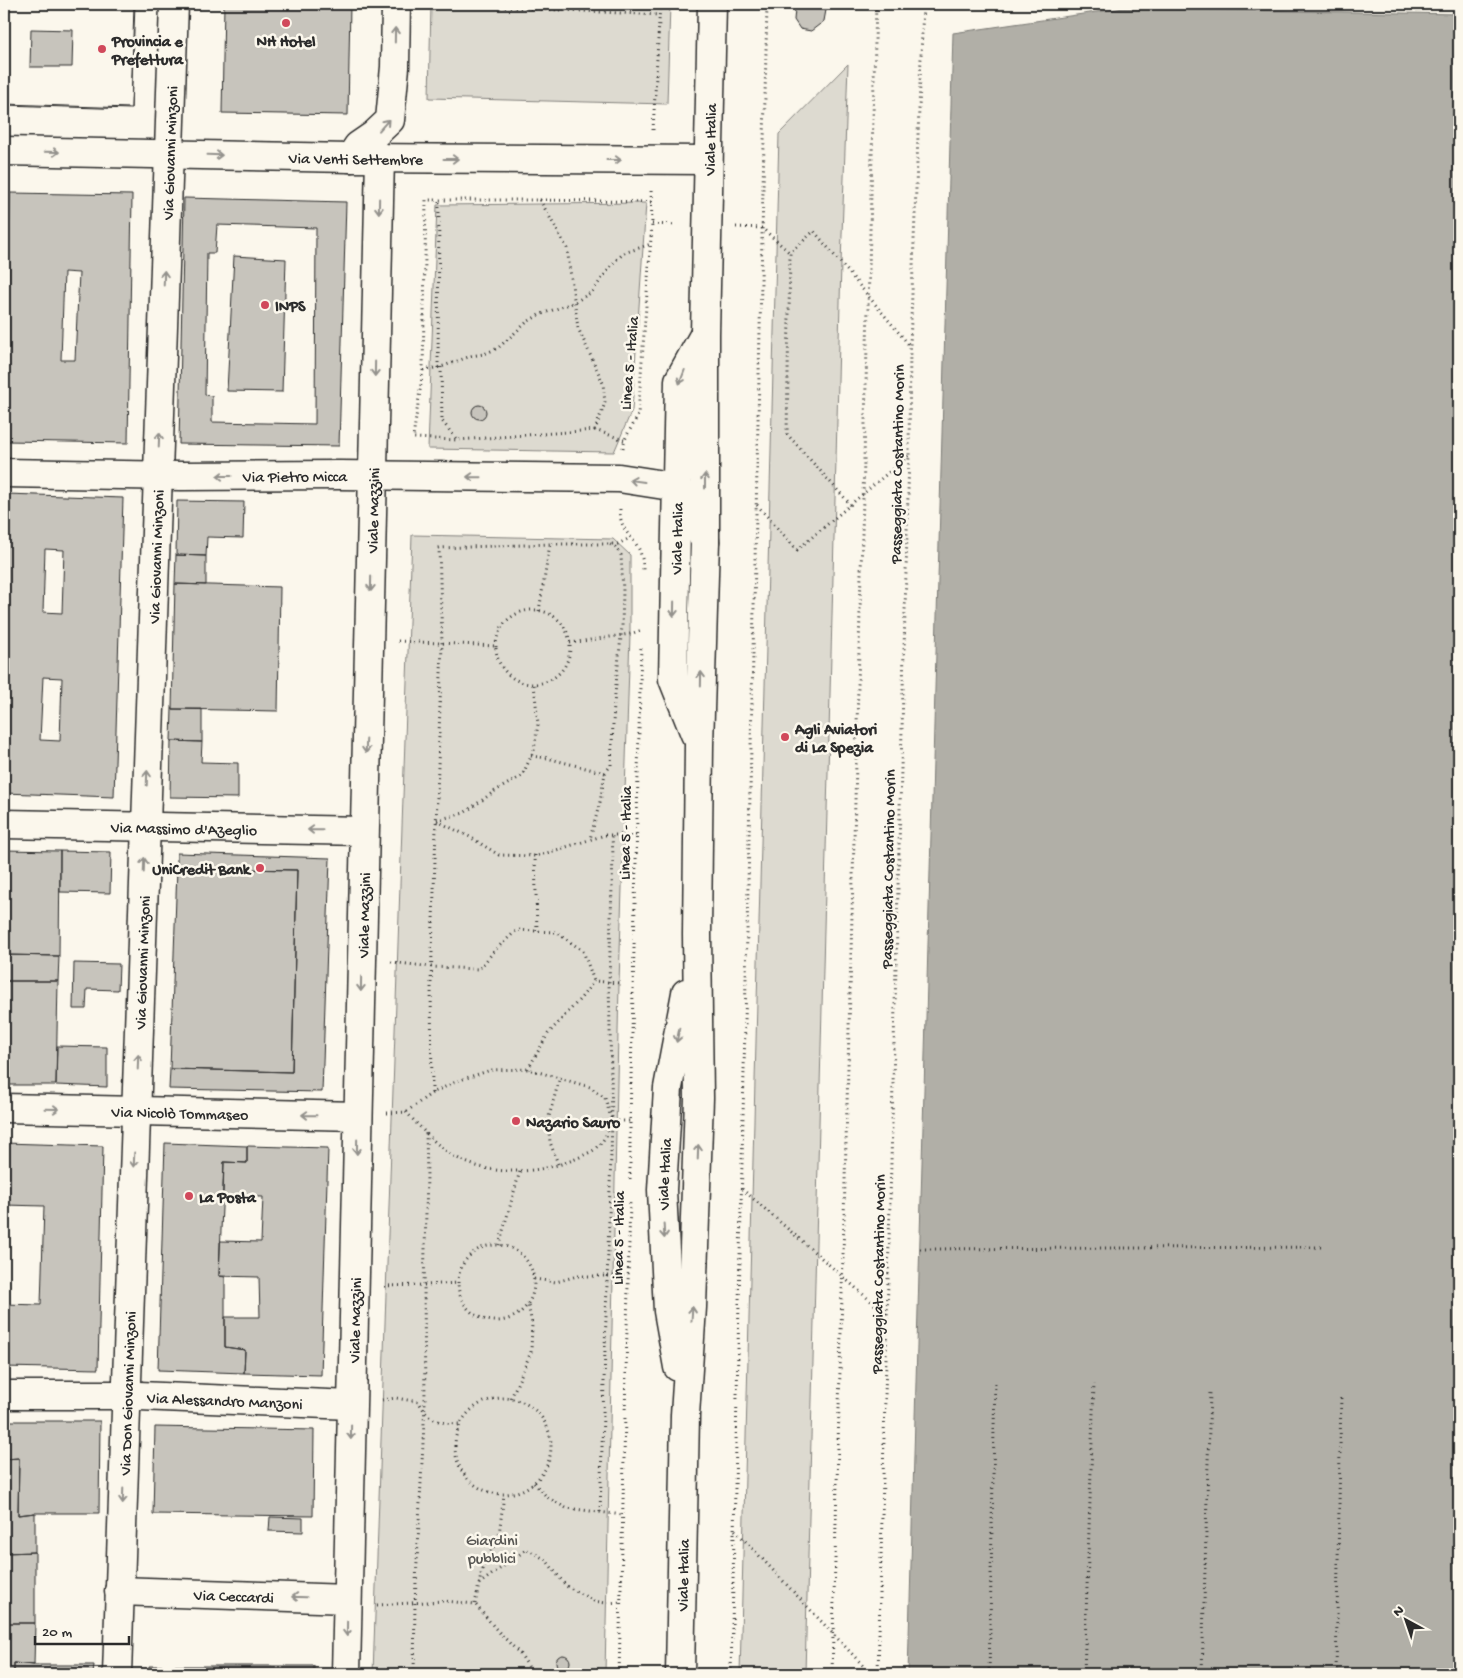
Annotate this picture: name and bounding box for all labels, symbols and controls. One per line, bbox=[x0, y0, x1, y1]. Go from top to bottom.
marker: NH Hotel bbox=[280, 17, 292, 29]
one-way arrow bbox=[391, 27, 400, 43]
place label: Provincia e Prefettura bbox=[111, 34, 184, 71]
place label: NH Hotel bbox=[256, 34, 316, 53]
marker: Provincia e Prefettura bbox=[96, 43, 108, 55]
street label: Via Giovanni Minzoni bbox=[161, 86, 184, 221]
street label: Viale Italia bbox=[702, 102, 723, 177]
one-way arrow bbox=[379, 118, 390, 131]
one-way arrow bbox=[44, 147, 60, 157]
one-way arrow bbox=[206, 150, 223, 160]
street label: Via Venti Settembre bbox=[287, 151, 424, 171]
one-way arrow bbox=[442, 154, 459, 164]
one-way arrow bbox=[605, 155, 621, 165]
one-way arrow bbox=[374, 198, 384, 214]
one-way arrow bbox=[160, 270, 169, 286]
marker: INPS bbox=[259, 299, 271, 311]
place label: INPS bbox=[275, 299, 306, 318]
street label: Linea 5 - Italia bbox=[618, 315, 645, 411]
one-way arrow bbox=[370, 360, 380, 376]
street label: Passeggiata Costantino Morin bbox=[888, 364, 911, 565]
one-way arrow bbox=[677, 369, 686, 384]
one-way arrow bbox=[154, 433, 163, 449]
street label: Viale Mazzini bbox=[365, 467, 386, 554]
street label: Via Pietro Micca bbox=[242, 469, 348, 489]
one-way arrow bbox=[216, 471, 232, 481]
one-way arrow bbox=[466, 472, 482, 482]
one-way arrow bbox=[700, 474, 710, 490]
one-way arrow bbox=[629, 476, 645, 486]
street label: Via Giovanni Minzoni bbox=[147, 489, 170, 625]
street label: Viale Italia bbox=[669, 501, 690, 576]
one-way arrow bbox=[366, 575, 376, 591]
one-way arrow bbox=[670, 600, 679, 616]
one-way arrow bbox=[696, 671, 706, 687]
place label: Agli Aviatori di La Spezia bbox=[794, 722, 878, 759]
marker: Agli Aviatori di La Spezia bbox=[779, 731, 791, 743]
one-way arrow bbox=[362, 738, 371, 754]
street label: Passeggiata Costantino Morin bbox=[879, 769, 902, 970]
one-way arrow bbox=[143, 770, 152, 786]
street label: Linea 5 - Italia bbox=[617, 785, 638, 880]
street label: Via Massimo d'Azeglio bbox=[110, 820, 257, 842]
one-way arrow bbox=[307, 825, 324, 835]
one-way arrow bbox=[140, 857, 149, 873]
place label: UniCredit Bank bbox=[152, 862, 252, 881]
marker: UniCredit Bank bbox=[254, 862, 266, 874]
street label: Viale Mazzini bbox=[356, 872, 377, 959]
street label: Via Giovanni Minzoni bbox=[133, 895, 157, 1031]
one-way arrow bbox=[356, 976, 365, 992]
one-way arrow bbox=[673, 1026, 683, 1042]
one-way arrow bbox=[133, 1054, 142, 1070]
street label: Via Nicolò Tommaseo bbox=[110, 1104, 249, 1127]
one-way arrow bbox=[44, 1105, 60, 1114]
one-way arrow bbox=[301, 1110, 317, 1119]
marker: Nazario Sauro bbox=[510, 1115, 522, 1127]
place label: Nazario Sauro bbox=[526, 1115, 621, 1134]
street label: Viale Italia bbox=[656, 1137, 678, 1211]
one-way arrow bbox=[352, 1138, 362, 1155]
one-way arrow bbox=[693, 1144, 702, 1160]
one-way arrow bbox=[130, 1151, 139, 1167]
street label: Passeggiata Costantino Morin bbox=[869, 1174, 892, 1375]
marker: La Posta bbox=[183, 1190, 195, 1202]
place label: La Posta bbox=[199, 1190, 257, 1209]
street label: Linea 5 - Italia bbox=[610, 1190, 631, 1285]
one-way arrow bbox=[660, 1223, 669, 1239]
street label: Viale Mazzini bbox=[347, 1277, 368, 1364]
one-way arrow bbox=[687, 1307, 696, 1323]
street label: Via Don Giovanni Minzoni bbox=[118, 1311, 142, 1477]
street label: Via Alessandro Manzoni bbox=[146, 1390, 303, 1416]
one-way arrow bbox=[346, 1424, 356, 1440]
one-way arrow bbox=[118, 1488, 127, 1504]
park label: Giardini pubblici bbox=[466, 1533, 518, 1570]
street label: Viale Italia bbox=[675, 1538, 696, 1612]
street label: Via Ceccardi bbox=[192, 1588, 274, 1609]
one-way arrow bbox=[291, 1592, 307, 1602]
north arrow bbox=[1380, 1596, 1430, 1646]
text: N bbox=[1390, 1603, 1408, 1621]
scale bar bbox=[35, 1613, 129, 1645]
one-way arrow bbox=[342, 1621, 351, 1637]
text: 20 m bbox=[42, 1624, 72, 1642]

